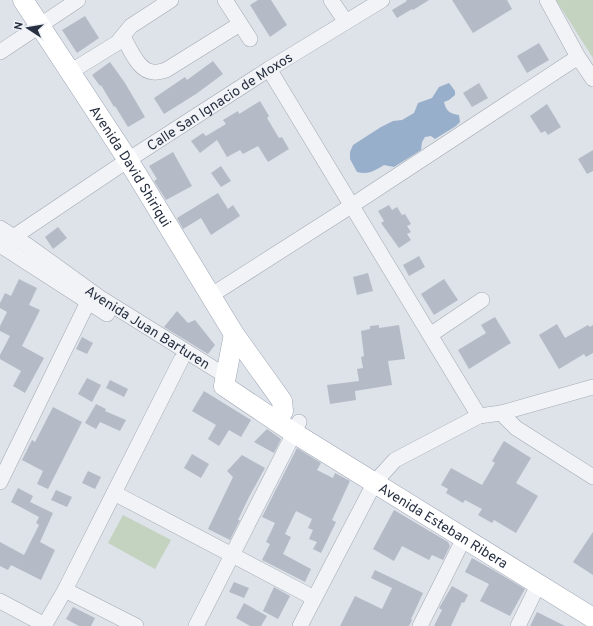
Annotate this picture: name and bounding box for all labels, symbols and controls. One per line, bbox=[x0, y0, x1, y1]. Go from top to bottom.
north arrow bbox=[8, 8, 48, 48]
text: N bbox=[12, 21, 27, 31]
street label: Calle San Ignacio de Moxos bbox=[144, 50, 296, 155]
street label: Avenida David Shiriqui bbox=[85, 103, 174, 231]
street label: Avenida Juan Barturen bbox=[81, 283, 213, 374]
street label: Avenida Esteban Ribera bbox=[375, 480, 510, 573]

